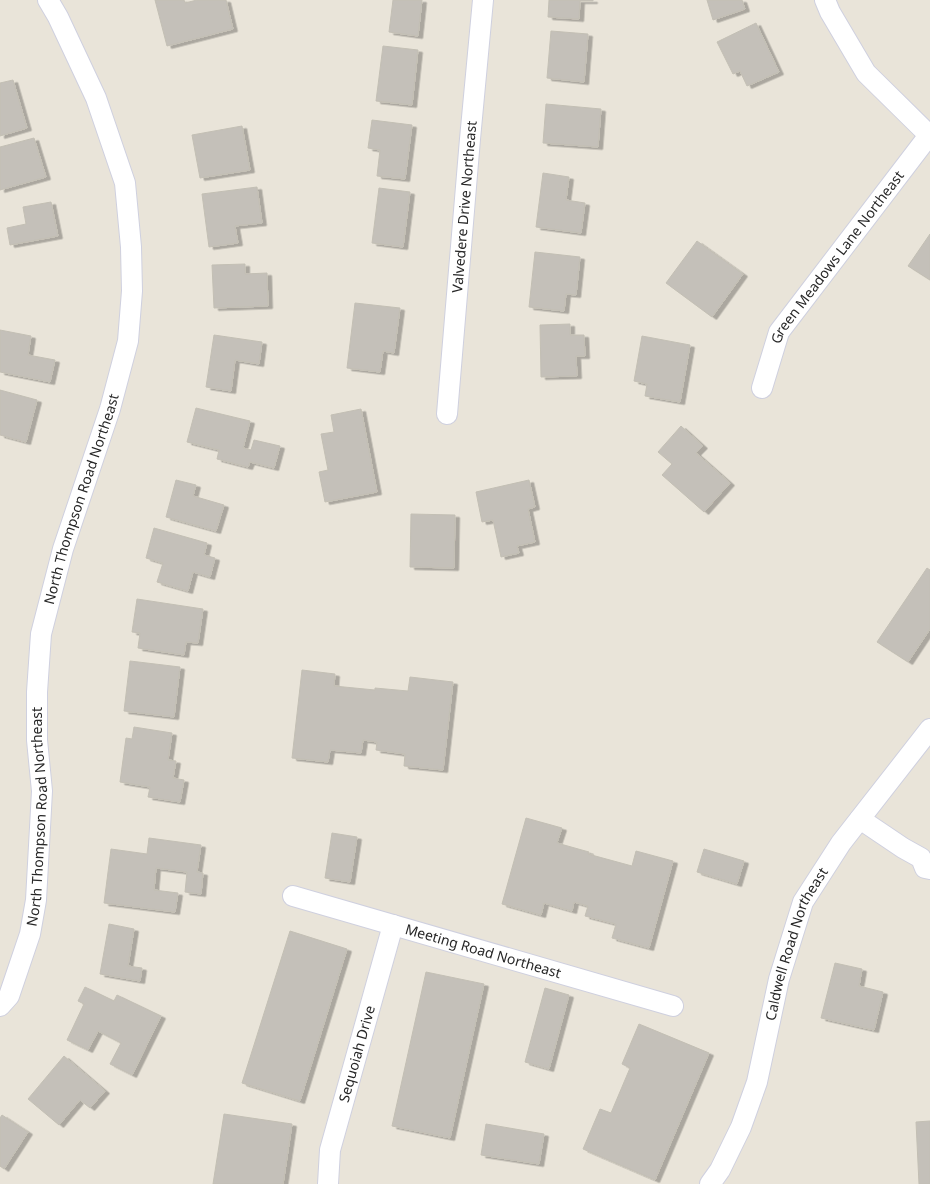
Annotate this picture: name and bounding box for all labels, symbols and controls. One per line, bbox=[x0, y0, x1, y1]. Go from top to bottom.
street label: Valvedere Drive Northeast bbox=[447, 120, 481, 294]
street label: Green Meadows Lane Northeast bbox=[766, 166, 908, 346]
street label: North Thompson Road Northeast bbox=[39, 391, 123, 606]
street label: North Thompson Road Northeast bbox=[22, 707, 51, 928]
street label: Caldwell Road Northeast bbox=[760, 864, 832, 1022]
street label: Meeting Road Northeast bbox=[403, 919, 564, 982]
street label: Sequoiah Drive bbox=[334, 1003, 379, 1104]

